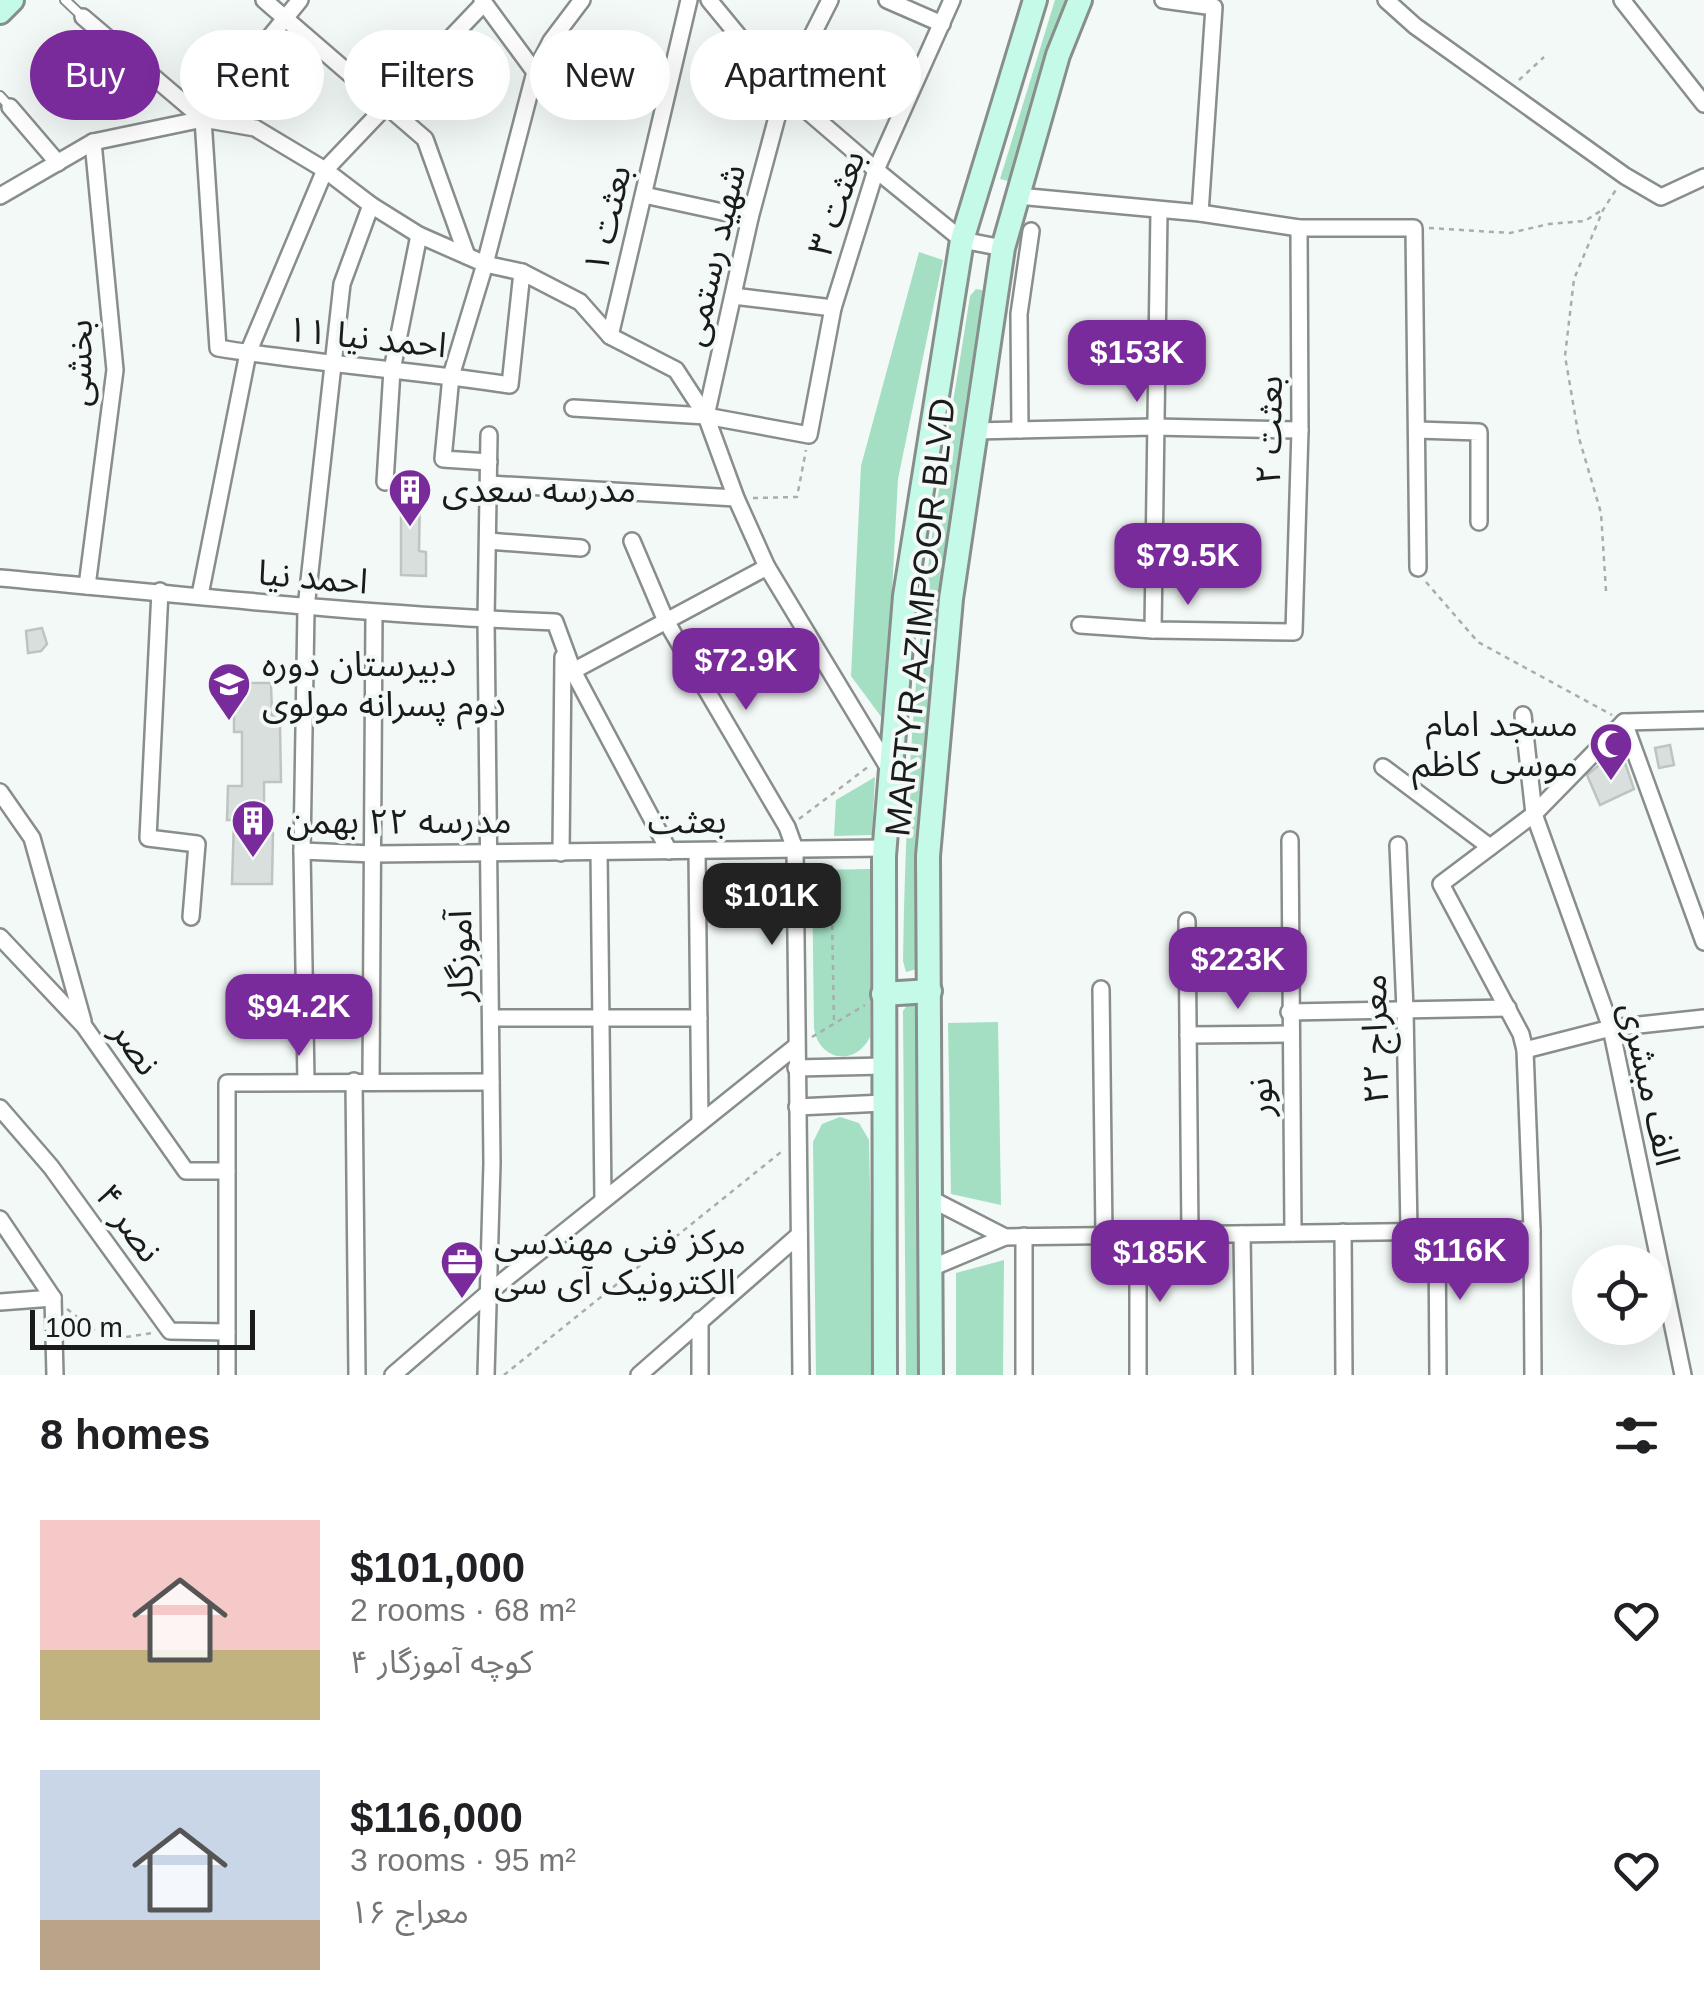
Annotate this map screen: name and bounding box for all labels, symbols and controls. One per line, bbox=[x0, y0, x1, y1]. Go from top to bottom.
chip: Buy bbox=[30, 30, 160, 120]
chip: Rent bbox=[180, 30, 324, 120]
chip: Filters bbox=[344, 30, 510, 120]
chip: New bbox=[530, 30, 670, 120]
chip: Apartment bbox=[690, 30, 921, 120]
street label: بعثت ۳ bbox=[799, 145, 872, 261]
street label: شهید رستمی bbox=[673, 160, 754, 350]
street label: بعثت ۱ bbox=[575, 162, 638, 276]
street label: احمد نیا ۱۱ bbox=[285, 309, 449, 364]
street label: بخشی bbox=[58, 319, 100, 407]
pin: $153K bbox=[1067, 320, 1207, 405]
text: $153K bbox=[1090, 334, 1184, 370]
street label: بعثت ۲ bbox=[1248, 375, 1289, 485]
street label: MARTYR AZIMPOOR BLVD bbox=[877, 396, 962, 838]
building icon: مدرسه سعدی bbox=[387, 467, 433, 528]
place label: مدرسه سعدی bbox=[442, 470, 636, 511]
pin: $79.5K bbox=[1107, 523, 1269, 608]
text: $79.5K bbox=[1136, 537, 1240, 573]
street label: احمد نیا bbox=[256, 552, 370, 601]
pin: $72.9K bbox=[665, 628, 827, 713]
text: $72.9K bbox=[694, 642, 798, 678]
place label: دبیرستان دوره دوم پسرانه مولوی bbox=[262, 644, 506, 730]
school or university icon: دبیرستان دوره دوم پسرانه مولوی bbox=[206, 661, 252, 722]
place label: مسجد امام موسی کاظم bbox=[1412, 704, 1578, 791]
mosque icon: مسجد امام موسی کاظم bbox=[1588, 721, 1634, 782]
building icon: مدرسه ۲۲ بهمن bbox=[230, 798, 276, 859]
street label: بعثت bbox=[647, 800, 727, 841]
place label: مدرسه ۲۲ بهمن bbox=[286, 801, 512, 842]
pin: $101K bbox=[702, 863, 842, 948]
text: $101K bbox=[725, 877, 819, 913]
street label: آموزگار bbox=[439, 908, 482, 1003]
pin: $223K bbox=[1168, 927, 1308, 1012]
text: $223K bbox=[1191, 941, 1285, 977]
pin: $94.2K bbox=[218, 974, 380, 1059]
street label: معراج ۲۲ bbox=[1354, 974, 1402, 1104]
text: $94.2K bbox=[247, 988, 351, 1024]
street label: الف مبشری bbox=[1612, 999, 1688, 1169]
street label: نصر bbox=[103, 1013, 169, 1083]
street label: نور bbox=[1240, 1077, 1281, 1118]
street label: نصر ۴ bbox=[87, 1176, 171, 1270]
pin: $116K bbox=[1390, 1218, 1530, 1303]
pin: $185K bbox=[1090, 1220, 1230, 1305]
place label: مرکز فنی مهندسی الکترونیک آی سی bbox=[494, 1222, 746, 1302]
text: $116K bbox=[1414, 1232, 1506, 1268]
text: $185K bbox=[1113, 1234, 1207, 1270]
office icon: مرکز فنی مهندسی الکترونیک آی سی bbox=[439, 1239, 485, 1300]
map controls bbox=[1572, 1245, 1672, 1345]
button: locate bbox=[1572, 1245, 1672, 1345]
scale bar bbox=[30, 1305, 255, 1350]
text: 100 m bbox=[45, 1312, 123, 1343]
icon: filters bbox=[1609, 1408, 1664, 1463]
text: 8 homes bbox=[40, 1411, 210, 1458]
text: $101,000 bbox=[350, 1544, 525, 1591]
icon: home bbox=[120, 1560, 240, 1680]
text: 2 rooms · 68 m² bbox=[350, 1592, 576, 1628]
icon: heart bbox=[1609, 1593, 1664, 1648]
text: کوچه آموزگار ۴ bbox=[350, 1644, 533, 1680]
text: $116,000 bbox=[350, 1794, 523, 1841]
icon: home bbox=[120, 1810, 240, 1930]
text: 3 rooms · 95 m² bbox=[350, 1842, 576, 1878]
icon: heart bbox=[1609, 1843, 1664, 1898]
text: معراج ۱۶ bbox=[350, 1894, 469, 1930]

